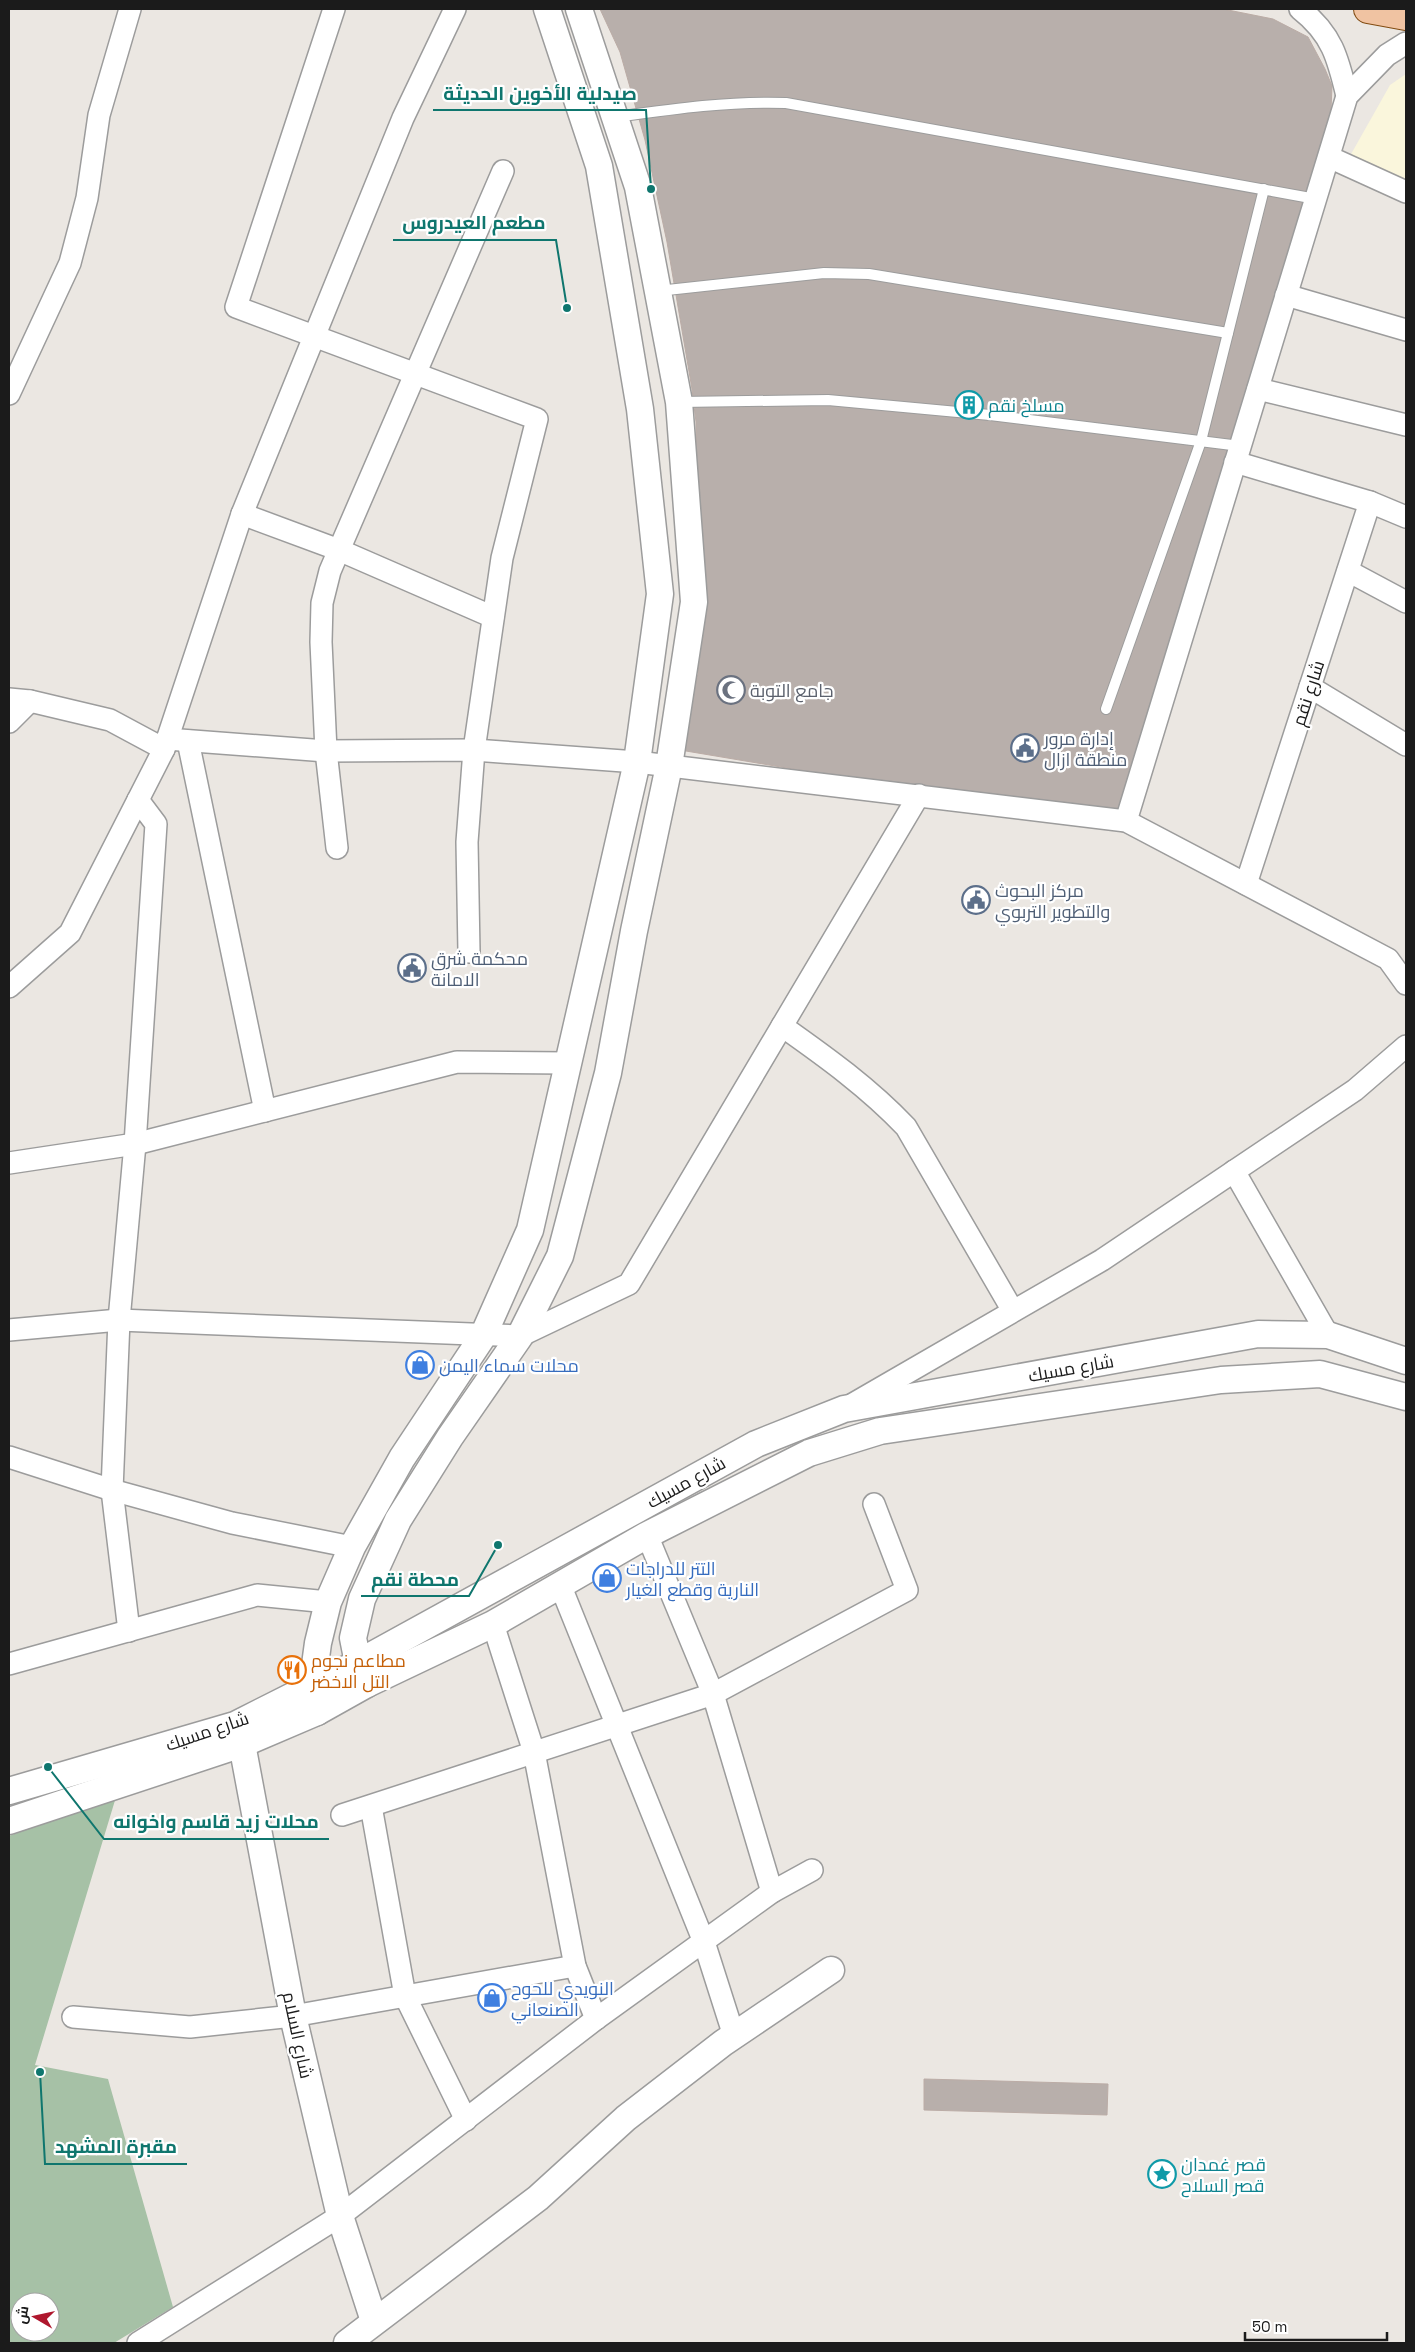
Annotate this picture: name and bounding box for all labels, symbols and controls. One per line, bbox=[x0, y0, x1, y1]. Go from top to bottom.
callout: صيدلية الأخوين الحديثة bbox=[433, 76, 646, 110]
text: صيدلية الأخوين الحديثة bbox=[443, 81, 637, 106]
callout: مطعم العيدروس bbox=[393, 206, 556, 240]
text: مطعم العيدروس bbox=[402, 210, 546, 236]
building icon: مسلخ نقم bbox=[954, 390, 984, 420]
place label: مسلخ نقم bbox=[988, 394, 1065, 418]
street label: شارع نقم bbox=[1287, 657, 1330, 729]
mosque icon: جامع التوبة bbox=[716, 675, 746, 705]
place label: جامع التوبة bbox=[750, 679, 834, 703]
place label: إدارة مرور منطقة ازال bbox=[1043, 727, 1127, 771]
public building icon: إدارة مرور منطقة ازال bbox=[1010, 733, 1040, 763]
place label: مركز البحوث والتطوير التربوي bbox=[995, 879, 1110, 926]
public building icon: مركز البحوث والتطوير التربوي bbox=[961, 885, 991, 915]
place label: محكمة شرق الامانة bbox=[431, 947, 528, 991]
public building icon: محكمة شرق الامانة bbox=[397, 953, 427, 983]
street label: شارع مسيك bbox=[1026, 1349, 1116, 1388]
shop icon: محلات سماء اليمن bbox=[405, 1350, 435, 1380]
place label: محلات سماء اليمن bbox=[439, 1354, 579, 1377]
street label: شارع مسيك bbox=[643, 1451, 730, 1514]
place label: التتر للدراجات النارية وقطع الغيار bbox=[625, 1557, 759, 1602]
callout: محطة نقم bbox=[361, 1562, 469, 1596]
shop icon: التتر للدراجات النارية وقطع الغيار bbox=[592, 1563, 622, 1593]
text: محطة نقم bbox=[371, 1567, 459, 1593]
place label: مطاعم نجوم التل الاخضر bbox=[310, 1649, 406, 1693]
restaurant icon: مطاعم نجوم التل الاخضر bbox=[277, 1655, 307, 1685]
street label: شارع مسيك bbox=[162, 1706, 252, 1757]
callout: محلات زيد قاسم واخوانه bbox=[104, 1805, 329, 1839]
text: محلات زيد قاسم واخوانه bbox=[113, 1809, 319, 1835]
place label: النويدي للحوح الصنعاني bbox=[511, 1977, 614, 2024]
shop icon: النويدي للحوح الصنعاني bbox=[477, 1983, 507, 2013]
street label: شارع السلام bbox=[277, 1990, 318, 2081]
callout: مقبرة المشهد bbox=[45, 2130, 187, 2164]
text: مقبرة المشهد bbox=[55, 2134, 177, 2159]
place label: قصر غمدان قصر السلاح bbox=[1181, 2153, 1266, 2198]
place icon: قصر غمدان قصر السلاح bbox=[1147, 2159, 1177, 2189]
north arrow bbox=[10, 2292, 60, 2342]
text: ش bbox=[12, 2305, 32, 2325]
scale bar bbox=[1245, 2310, 1388, 2342]
text: 50 m bbox=[1252, 2317, 1287, 2336]

